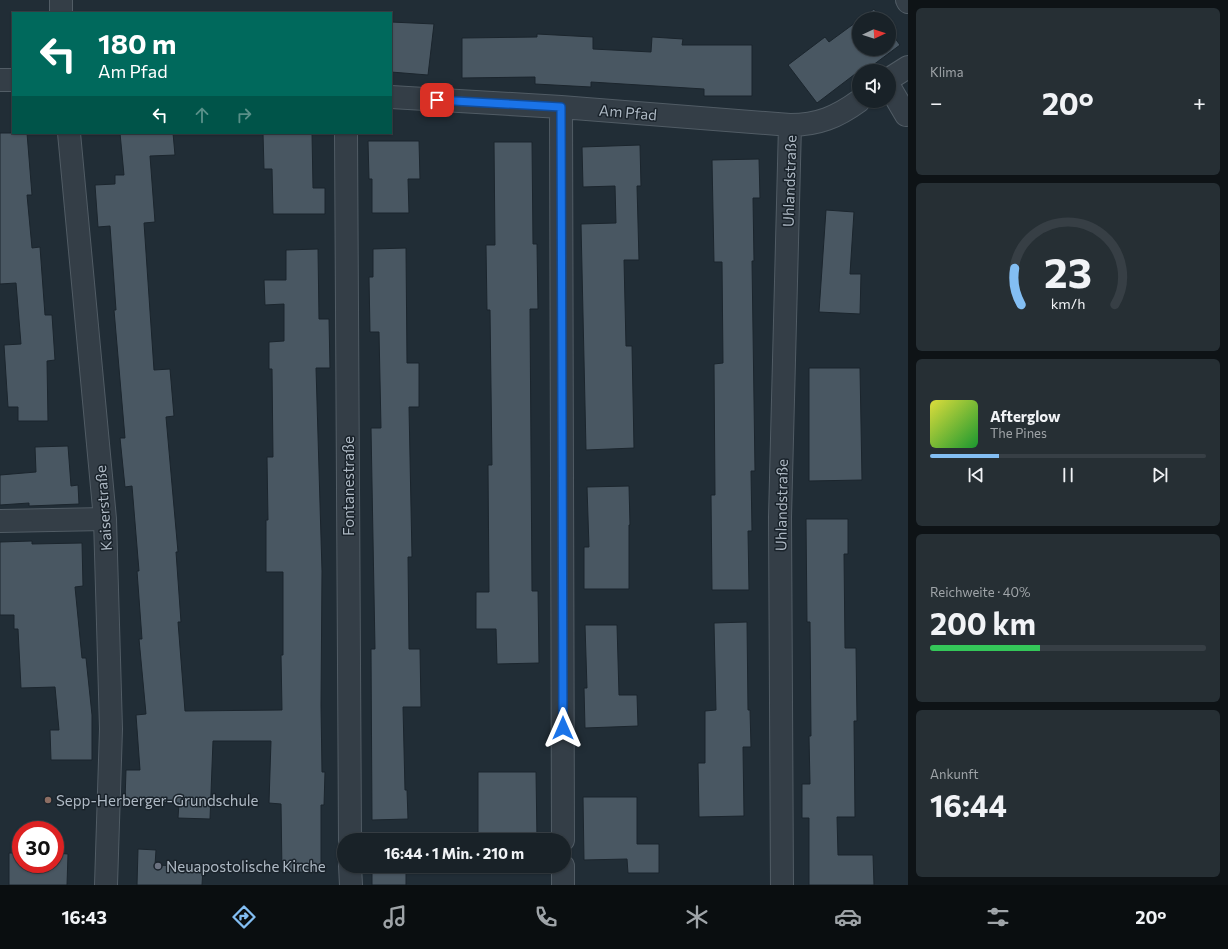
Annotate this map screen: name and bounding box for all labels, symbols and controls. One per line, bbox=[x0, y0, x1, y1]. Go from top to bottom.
north arrow bbox=[852, 12, 896, 56]
map controls bbox=[852, 12, 896, 108]
text: 180 m bbox=[98, 26, 176, 60]
icon: left bbox=[32, 28, 84, 80]
text: Am Pfad bbox=[98, 60, 168, 82]
button: sound bbox=[852, 64, 896, 108]
text: Klima bbox=[930, 64, 964, 80]
pin bbox=[420, 83, 454, 117]
text: 20° bbox=[1042, 84, 1094, 121]
icon: arrive bbox=[426, 89, 448, 111]
text: − bbox=[930, 89, 943, 116]
text: + bbox=[1193, 89, 1206, 116]
street label: Am Pfad bbox=[598, 101, 658, 123]
icon: left bbox=[149, 104, 171, 126]
icon: ahead bbox=[191, 104, 213, 126]
icon: right bbox=[233, 104, 255, 126]
street label: Uhlandstraße bbox=[778, 135, 800, 227]
text: 23 bbox=[1044, 246, 1092, 297]
text: km/h bbox=[1051, 294, 1085, 312]
text: Afterglow bbox=[990, 407, 1060, 425]
text: The Pines bbox=[990, 425, 1047, 441]
street label: Fontanestraße bbox=[339, 436, 357, 536]
street label: Uhlandstraße bbox=[771, 459, 791, 551]
street label: Kaiserstraße bbox=[91, 464, 115, 551]
icon: previous bbox=[965, 464, 987, 486]
icon: pause bbox=[1057, 464, 1079, 486]
icon: next bbox=[1149, 464, 1171, 486]
text: Reichweite · 40% bbox=[930, 584, 1030, 600]
text: 200 km bbox=[930, 604, 1036, 641]
position arrow bbox=[542, 707, 584, 749]
text: Ankunft bbox=[930, 766, 979, 782]
text: 16:44 bbox=[930, 786, 1007, 823]
place label: Sepp-Herberger-Grundschule bbox=[56, 791, 259, 809]
marker: Sepp-Herberger-Grundschule bbox=[43, 795, 53, 805]
speed limit sign: 30 bbox=[12, 821, 64, 873]
text: 16:44 · 1 Min. · 210 m bbox=[384, 844, 524, 862]
place label: Neuapostolische Kirche bbox=[166, 857, 326, 875]
marker: Neuapostolische Kirche bbox=[153, 861, 163, 871]
icon: directions bbox=[230, 903, 258, 931]
icon: music bbox=[381, 903, 409, 931]
icon: phone bbox=[532, 903, 560, 931]
icon: climate bbox=[683, 903, 711, 931]
icon: car bbox=[834, 903, 862, 931]
icon: filters bbox=[984, 903, 1012, 931]
text: 16:43 bbox=[61, 906, 107, 928]
text: 20° bbox=[1135, 906, 1166, 928]

